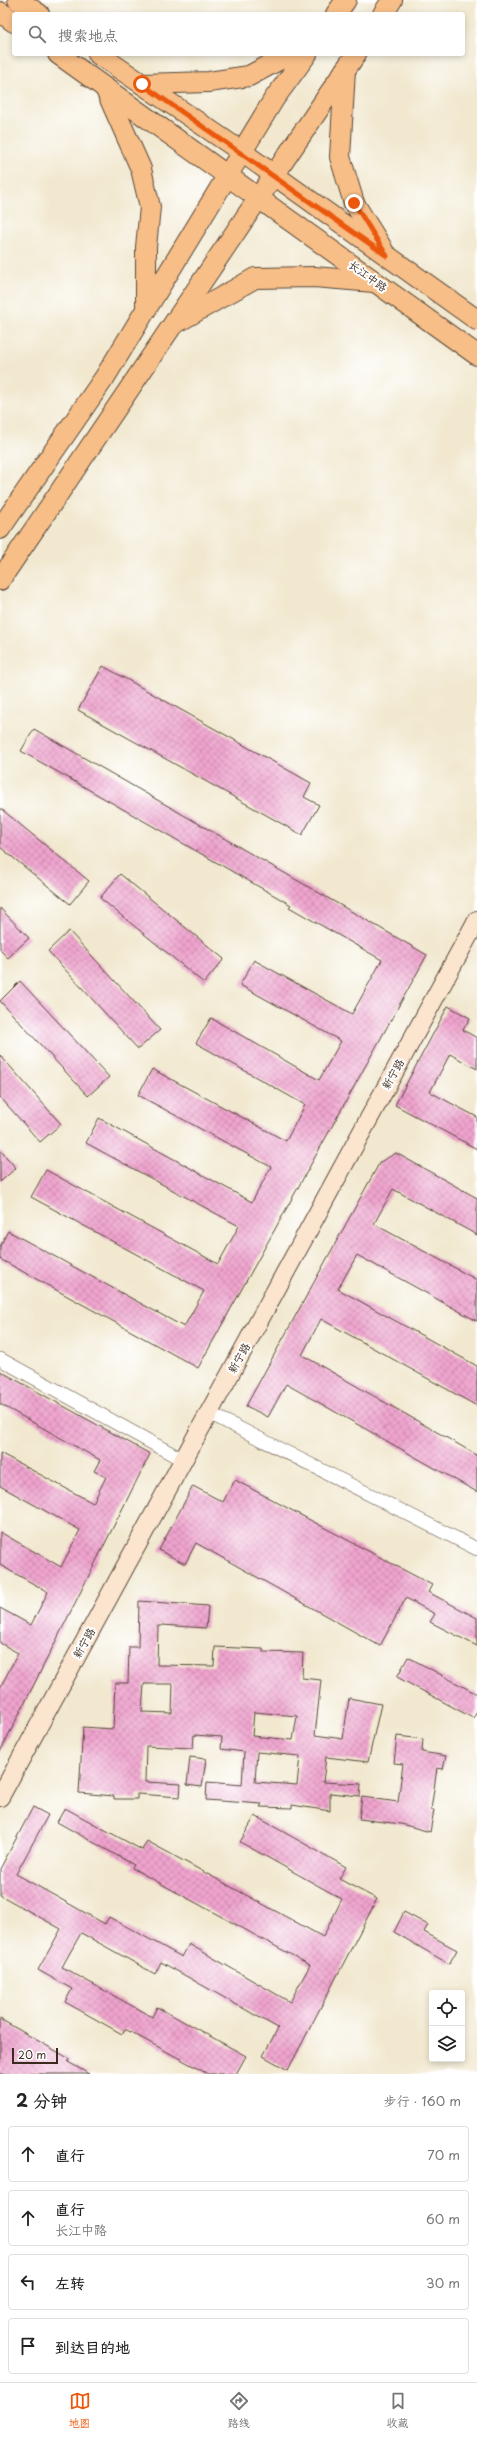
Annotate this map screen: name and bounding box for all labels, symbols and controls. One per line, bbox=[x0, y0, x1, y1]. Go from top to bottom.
search box bbox=[12, 12, 465, 56]
icon: search bbox=[26, 23, 48, 45]
text: 搜索地点 bbox=[58, 23, 118, 46]
route start bbox=[133, 75, 151, 93]
route end bbox=[345, 194, 363, 212]
street label: 长江中路 bbox=[345, 256, 391, 295]
street label: 新宁路 bbox=[377, 1055, 408, 1092]
street label: 新宁路 bbox=[223, 1339, 254, 1376]
street label: 新宁路 bbox=[68, 1624, 99, 1661]
map controls bbox=[429, 1990, 465, 2062]
button: locate bbox=[429, 1990, 465, 2026]
button: layers bbox=[429, 2026, 465, 2062]
scale bar bbox=[12, 2046, 58, 2065]
text: 20 m bbox=[18, 2046, 46, 2063]
text: 2 分钟 bbox=[16, 2087, 67, 2113]
text: 步行 · 160 m bbox=[384, 2091, 461, 2110]
icon: ahead bbox=[17, 2143, 39, 2165]
text: 直行 bbox=[55, 2143, 85, 2166]
text: 70 m bbox=[427, 2145, 460, 2164]
text: 直行 bbox=[55, 2197, 85, 2220]
icon: ahead bbox=[17, 2207, 39, 2229]
text: 60 m bbox=[426, 2209, 460, 2228]
text: 长江中路 bbox=[55, 2220, 107, 2239]
icon: left bbox=[17, 2271, 39, 2293]
text: 左转 bbox=[55, 2271, 85, 2294]
text: 30 m bbox=[426, 2273, 460, 2292]
icon: arrive bbox=[17, 2335, 39, 2357]
text: 到达目的地 bbox=[55, 2335, 130, 2358]
tab: 地图 bbox=[69, 2390, 91, 2431]
tab: 路线 bbox=[228, 2390, 250, 2431]
tab: 收藏 bbox=[387, 2390, 409, 2431]

